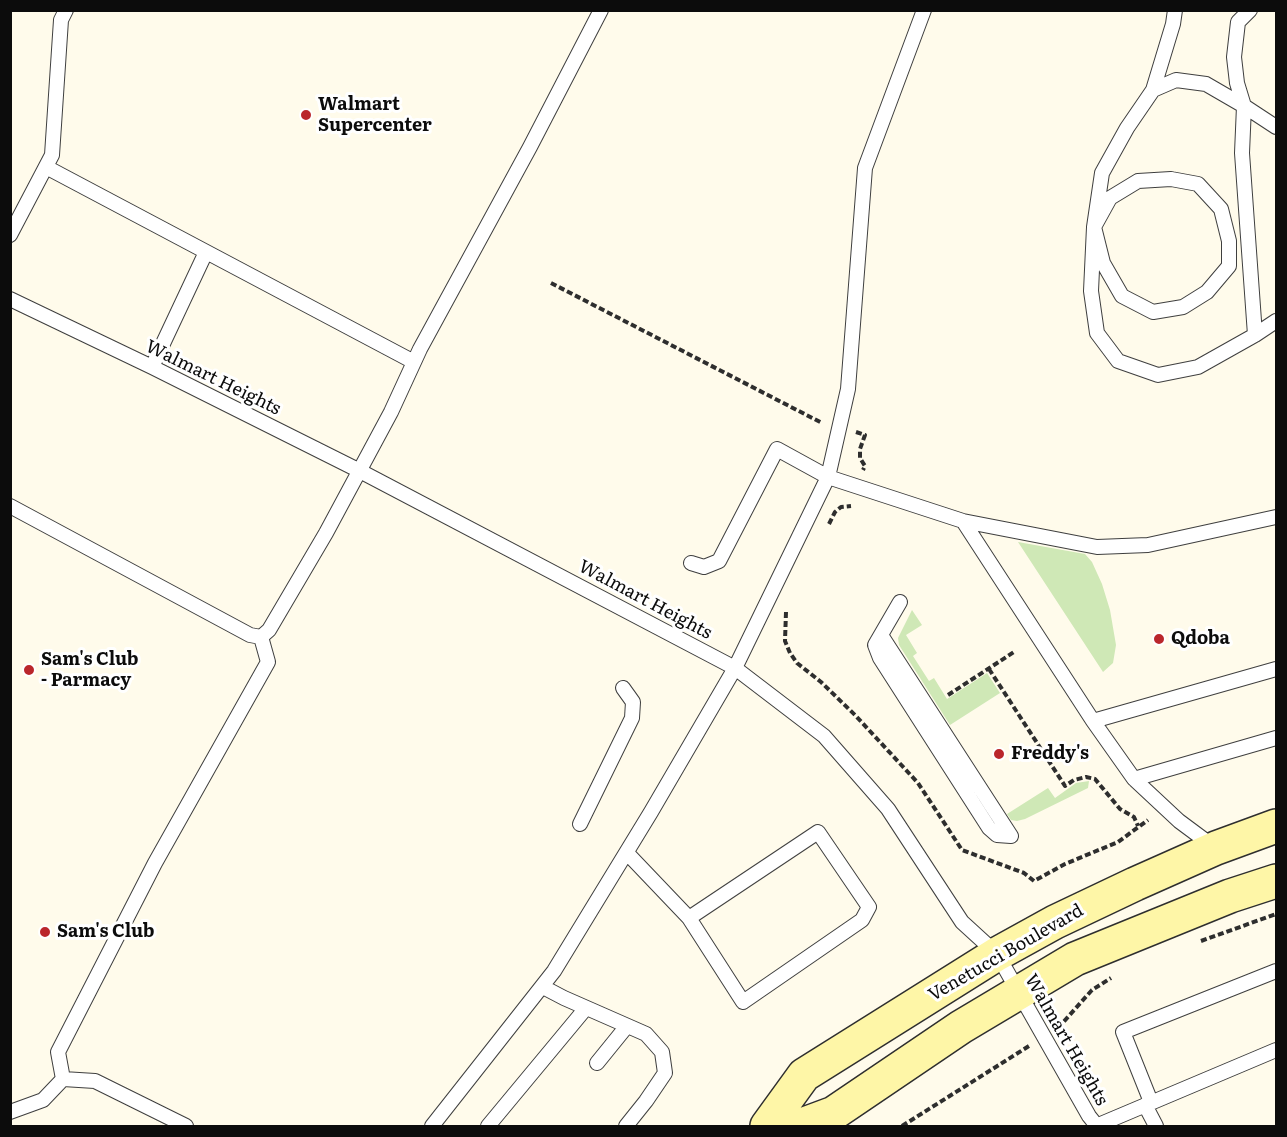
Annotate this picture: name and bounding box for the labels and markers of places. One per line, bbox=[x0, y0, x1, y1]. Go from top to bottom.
place label: Walmart Supercenter bbox=[318, 94, 432, 136]
marker: Walmart Supercenter bbox=[299, 108, 313, 122]
place label: Qdoba bbox=[1171, 628, 1230, 650]
marker: Qdoba bbox=[1152, 632, 1166, 646]
place label: Sam's Club - Parmacy bbox=[41, 649, 138, 692]
marker: Sam's Club - Parmacy bbox=[22, 663, 36, 677]
place label: Freddy's bbox=[1011, 743, 1089, 765]
marker: Freddy's bbox=[992, 747, 1006, 761]
place label: Sam's Club bbox=[57, 921, 154, 943]
marker: Sam's Club bbox=[38, 925, 52, 939]

